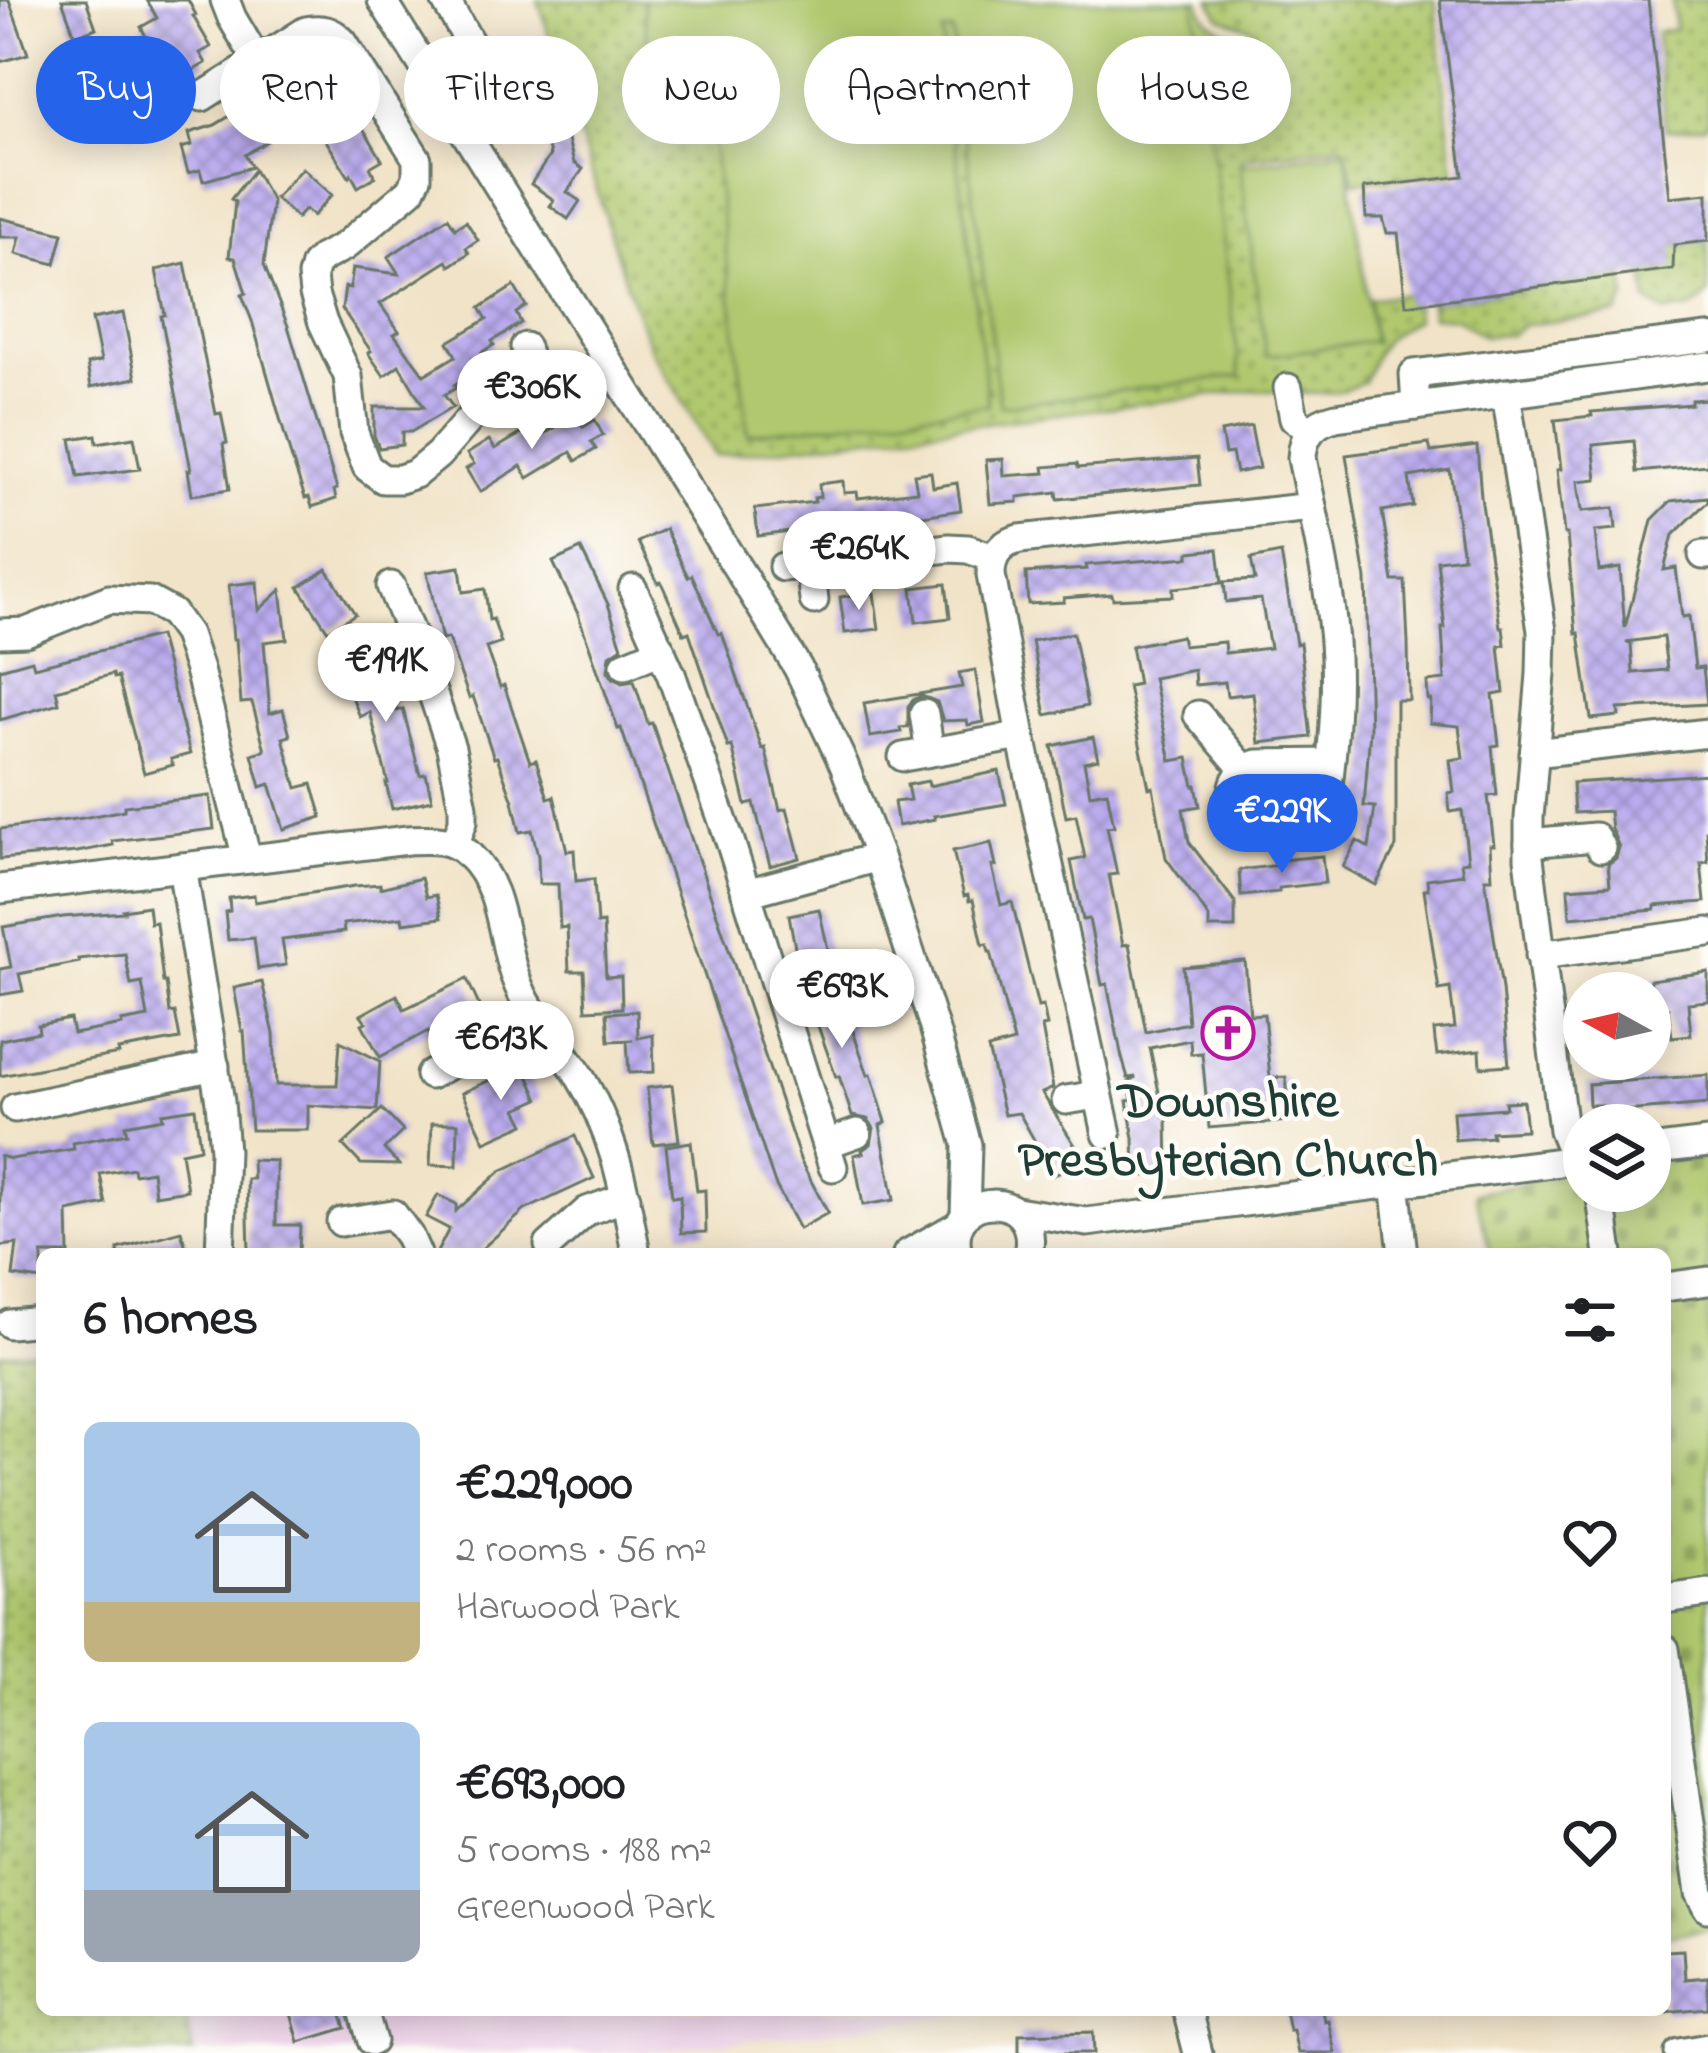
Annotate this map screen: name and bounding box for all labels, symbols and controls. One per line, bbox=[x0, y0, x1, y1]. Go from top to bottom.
chip: Buy bbox=[36, 36, 196, 144]
chip: Rent bbox=[220, 36, 380, 144]
chip: Filters bbox=[404, 36, 598, 144]
chip: New bbox=[622, 36, 780, 144]
chip: Apartment bbox=[804, 36, 1073, 144]
chip: House bbox=[1097, 36, 1291, 144]
pin: €306K bbox=[448, 350, 616, 452]
text: €306K bbox=[484, 360, 580, 417]
pin: €264K bbox=[775, 511, 943, 613]
text: €264K bbox=[810, 521, 908, 578]
pin: €191K bbox=[302, 623, 470, 725]
text: €191K bbox=[345, 633, 427, 690]
pin: €229K bbox=[1198, 774, 1366, 876]
text: €229K bbox=[1234, 784, 1330, 841]
pin: €693K bbox=[758, 949, 926, 1051]
text: €693K bbox=[796, 959, 888, 1016]
north arrow bbox=[1563, 972, 1671, 1080]
map controls bbox=[1563, 972, 1671, 1212]
pin: €613K bbox=[417, 1001, 585, 1103]
church icon: Downshire Presbyterian Church bbox=[1200, 1005, 1256, 1061]
text: €613K bbox=[455, 1011, 547, 1068]
place label: Downshire Presbyterian Church bbox=[1018, 1066, 1438, 1200]
button: layers bbox=[1563, 1104, 1671, 1212]
text: 6 homes bbox=[84, 1283, 258, 1358]
icon: filters bbox=[1557, 1287, 1623, 1353]
text: €229,000 bbox=[456, 1448, 632, 1523]
icon: home bbox=[180, 1470, 324, 1614]
icon: heart bbox=[1557, 1509, 1623, 1575]
text: 2 rooms · 56 m² bbox=[456, 1523, 707, 1580]
text: Harwood Park bbox=[456, 1580, 680, 1637]
text: €693,000 bbox=[456, 1748, 625, 1823]
icon: home bbox=[180, 1770, 324, 1914]
icon: heart bbox=[1557, 1809, 1623, 1875]
text: 5 rooms · 188 m² bbox=[456, 1823, 712, 1880]
text: Greenwood Park bbox=[456, 1880, 715, 1937]

